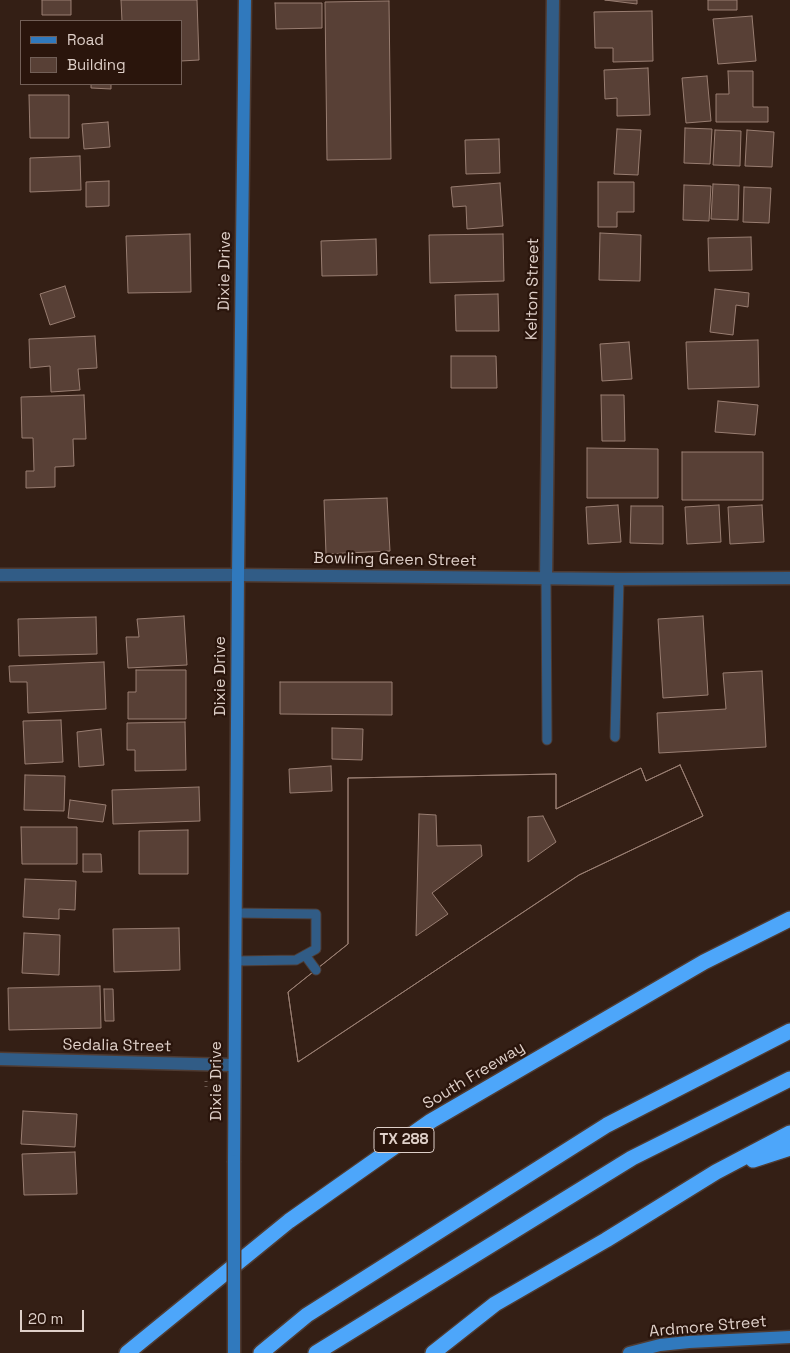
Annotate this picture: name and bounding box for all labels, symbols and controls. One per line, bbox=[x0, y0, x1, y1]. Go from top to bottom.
legend bbox=[20, 20, 182, 85]
text: Road bbox=[67, 30, 104, 49]
text: Building bbox=[67, 55, 126, 74]
street label: Dixie Drive bbox=[215, 231, 235, 311]
street label: Kelton Street bbox=[523, 238, 543, 340]
street label: Bowling Green Street bbox=[313, 549, 477, 571]
street label: Dixie Drive bbox=[211, 636, 231, 716]
street label: Sedalia Street bbox=[62, 1035, 172, 1057]
street label: South Freeway bbox=[420, 1038, 528, 1114]
street label: Dixie Drive bbox=[207, 1041, 227, 1121]
road number: TX 288 bbox=[374, 1128, 434, 1152]
scale bar bbox=[22, 1300, 86, 1332]
text: 20 m bbox=[28, 1309, 63, 1328]
street label: Ardmore Street bbox=[648, 1312, 768, 1342]

